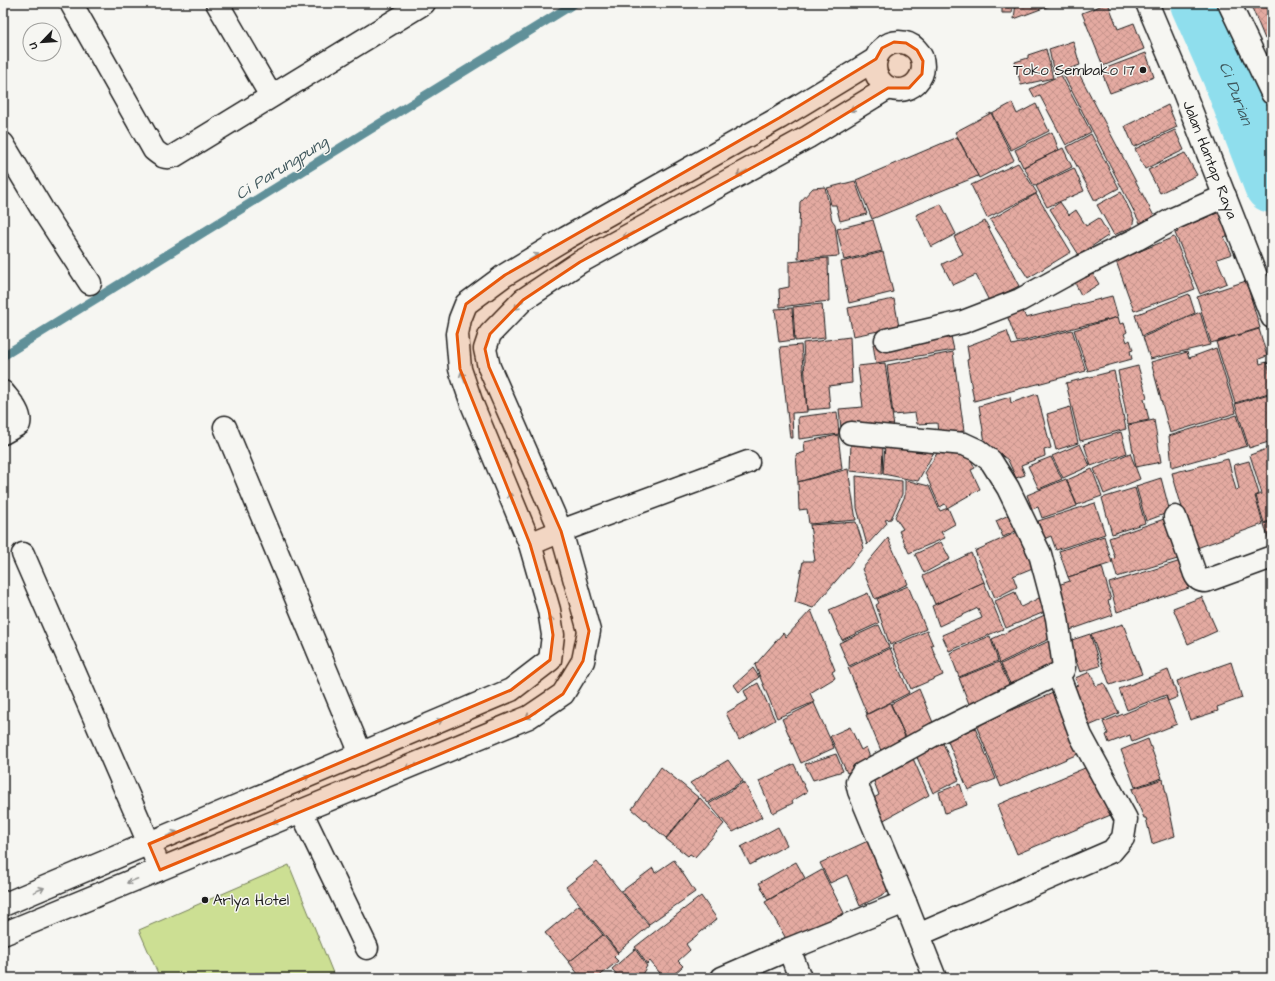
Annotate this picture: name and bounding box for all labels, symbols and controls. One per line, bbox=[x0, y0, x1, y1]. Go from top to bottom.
north arrow bbox=[22, 22, 62, 62]
text: U bbox=[25, 40, 42, 53]
water label: Ci Durian bbox=[1213, 58, 1259, 130]
place label: Toko Sembako 17 bbox=[1013, 60, 1135, 81]
marker: Toko Sembako 17 bbox=[1138, 65, 1148, 75]
street label: Jalan Hantap Raya bbox=[1177, 98, 1243, 223]
one-way arrow bbox=[849, 105, 861, 113]
water label: Ci Parungpung bbox=[231, 130, 334, 206]
one-way arrow bbox=[736, 170, 748, 177]
one-way arrow bbox=[622, 232, 634, 240]
one-way arrow bbox=[528, 253, 540, 261]
one-way arrow bbox=[514, 300, 524, 310]
one-way arrow bbox=[458, 372, 466, 384]
one-way arrow bbox=[507, 493, 514, 505]
one-way arrow bbox=[547, 615, 555, 628]
one-way arrow bbox=[525, 712, 537, 720]
one-way arrow bbox=[430, 717, 442, 725]
one-way arrow bbox=[405, 762, 417, 770]
one-way arrow bbox=[298, 774, 310, 781]
one-way arrow bbox=[272, 817, 284, 825]
one-way arrow bbox=[165, 830, 177, 837]
one-way arrow bbox=[126, 878, 138, 885]
one-way arrow bbox=[32, 886, 44, 894]
place label: Arlya Hotel bbox=[213, 890, 289, 912]
marker: Arlya Hotel bbox=[200, 895, 210, 905]

